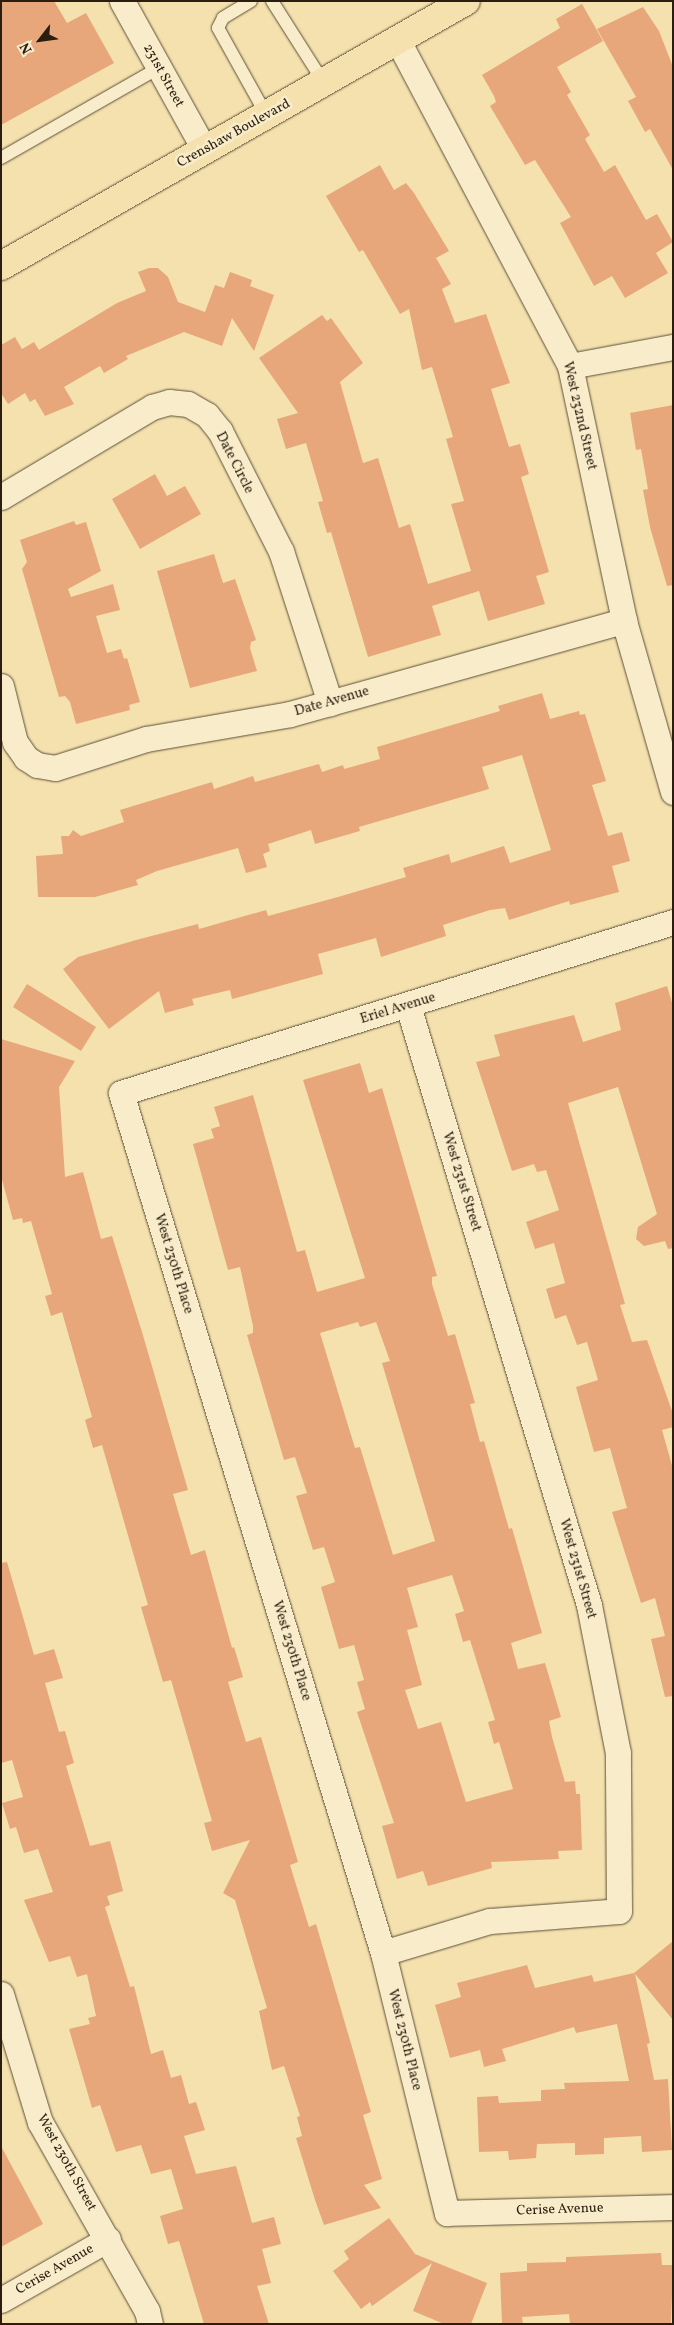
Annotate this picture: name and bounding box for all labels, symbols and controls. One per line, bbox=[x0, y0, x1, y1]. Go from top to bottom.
north arrow bbox=[15, 15, 65, 65]
text: N bbox=[16, 39, 37, 57]
street label: 231st Street bbox=[139, 41, 187, 111]
street label: Crenshaw Boulevard bbox=[174, 96, 294, 172]
street label: West 232nd Street bbox=[558, 360, 600, 472]
street label: Date Circle bbox=[211, 429, 257, 497]
street label: Date Avenue bbox=[293, 683, 371, 721]
street label: Eriel Avenue bbox=[358, 990, 438, 1028]
street label: West 231st Street bbox=[438, 1130, 484, 1234]
street label: West 230th Place bbox=[150, 1212, 196, 1316]
street label: West 231st Street bbox=[555, 1517, 599, 1621]
street label: West 230th Place bbox=[268, 1599, 314, 1703]
street label: West 230th Place bbox=[383, 1988, 425, 2092]
street label: West 230th Street bbox=[32, 2112, 100, 2214]
street label: Cerise Avenue bbox=[516, 2200, 604, 2220]
street label: Cerise Avenue bbox=[13, 2241, 97, 2299]

